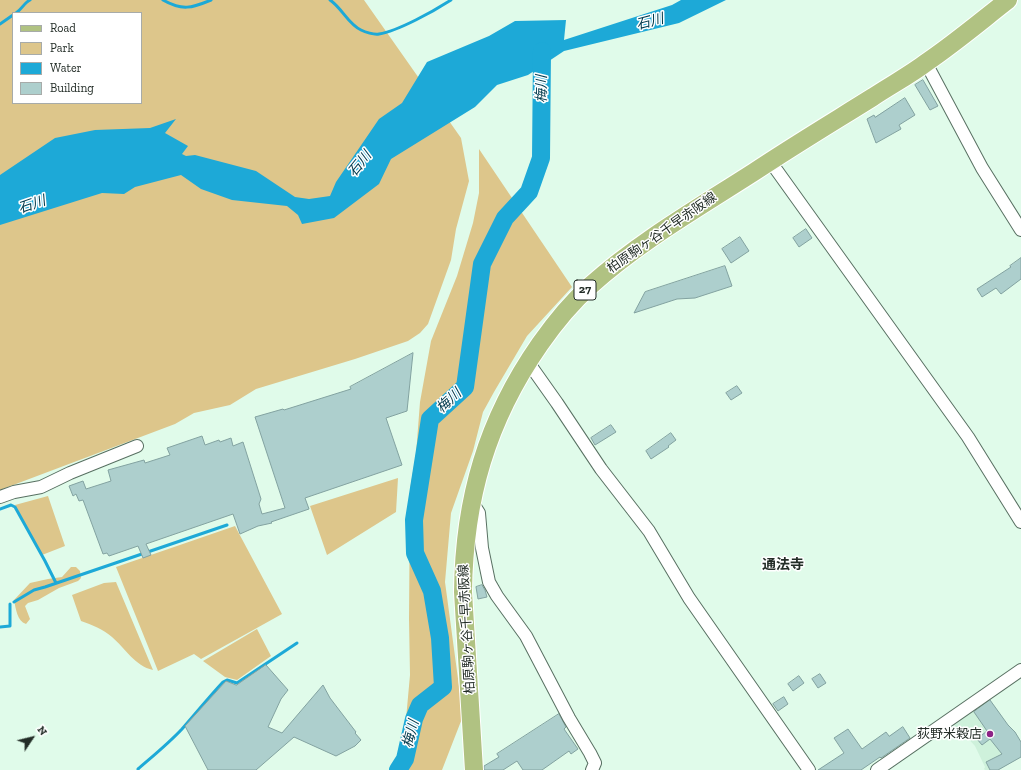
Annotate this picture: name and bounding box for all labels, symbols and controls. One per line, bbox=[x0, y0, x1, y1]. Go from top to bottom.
water label: 石川 bbox=[634, 10, 666, 34]
legend bbox=[12, 12, 142, 104]
text: Road bbox=[50, 21, 76, 35]
text: Park bbox=[50, 41, 74, 55]
text: Water bbox=[50, 61, 82, 75]
water label: 梅川 bbox=[534, 75, 550, 103]
text: Building bbox=[50, 81, 94, 95]
water label: 石川 bbox=[345, 148, 375, 180]
street label: 柏原駒ヶ谷千早赤阪線 bbox=[604, 189, 720, 277]
water label: 石川 bbox=[16, 192, 48, 218]
road number: 27 bbox=[574, 280, 596, 300]
water label: 梅川 bbox=[433, 385, 465, 417]
district label: 通法寺 bbox=[762, 557, 804, 573]
street label: 柏原駒ヶ谷千早赤阪線 bbox=[456, 564, 478, 694]
north arrow bbox=[12, 718, 52, 758]
water label: 梅川 bbox=[399, 718, 423, 750]
text: N bbox=[35, 724, 50, 738]
place label: 荻野米穀店 bbox=[917, 726, 982, 742]
marker: 荻野米穀店 bbox=[985, 729, 995, 739]

